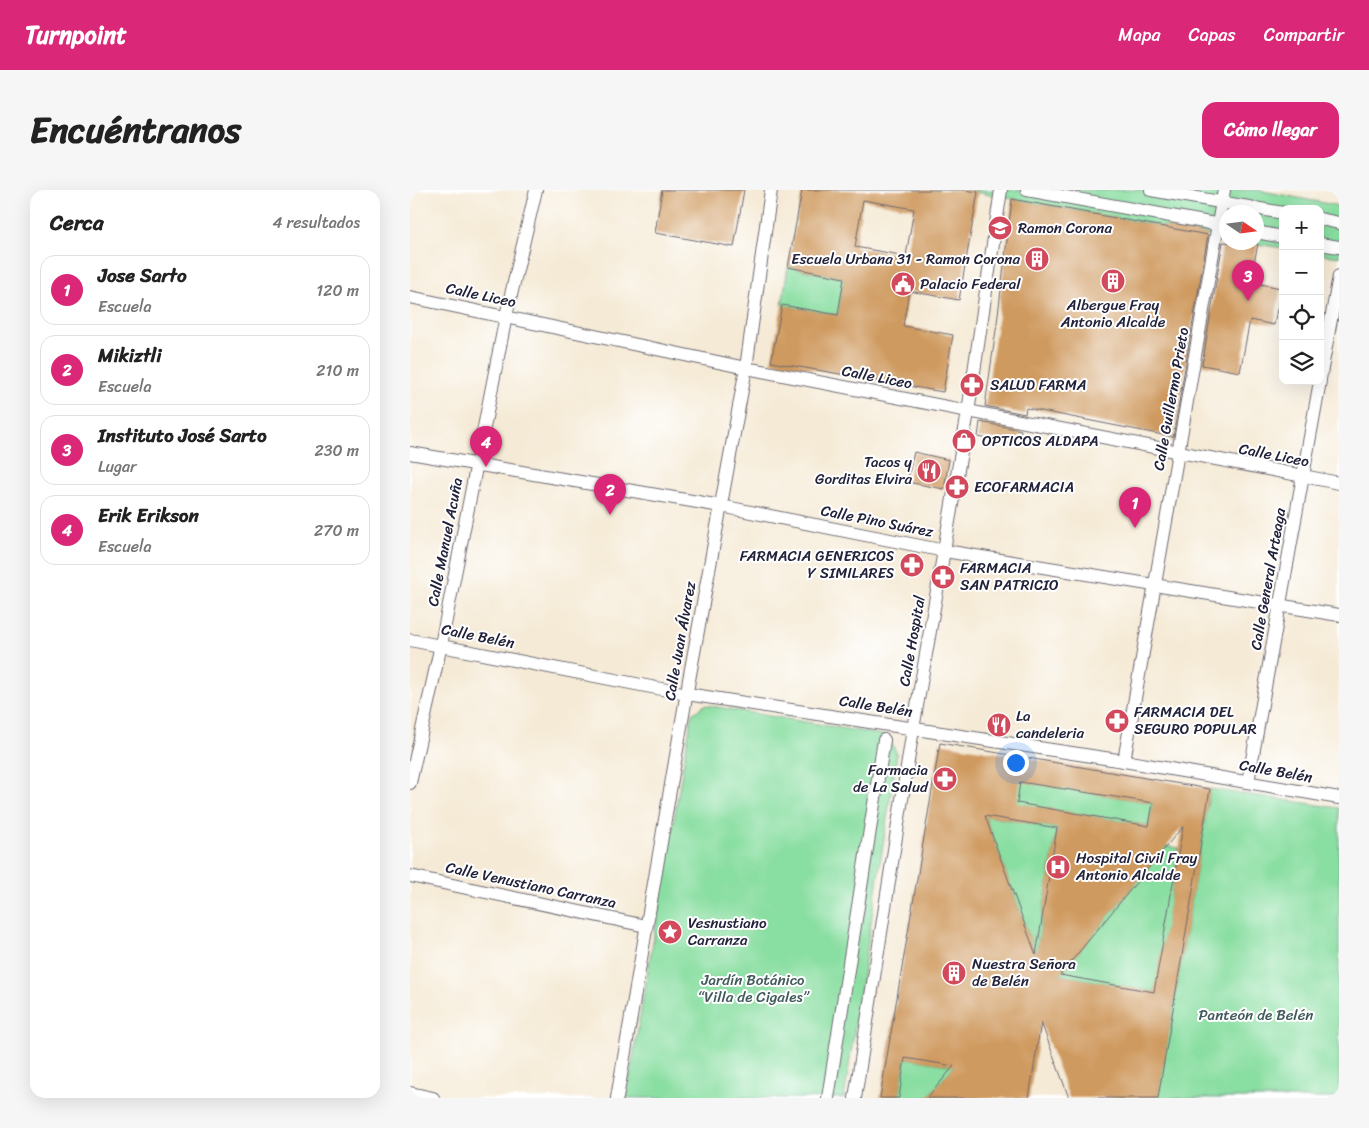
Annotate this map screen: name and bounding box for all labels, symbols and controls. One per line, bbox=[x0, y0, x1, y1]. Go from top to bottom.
text: Turnpoint bbox=[25, 14, 127, 56]
text: Mapa bbox=[1118, 19, 1161, 51]
text: Capas bbox=[1189, 19, 1236, 51]
text: Compartir bbox=[1264, 19, 1344, 51]
text: Encuéntranos bbox=[30, 99, 241, 161]
button: Cómo llegar bbox=[1202, 102, 1339, 158]
text: Cerca bbox=[50, 204, 104, 242]
north arrow bbox=[1219, 205, 1264, 250]
map controls bbox=[1279, 205, 1324, 385]
button: + bbox=[1279, 205, 1324, 250]
text: 4 resultados bbox=[272, 208, 360, 237]
school or university icon: Ramon Corona bbox=[987, 215, 1013, 241]
place label: Ramon Corona bbox=[1018, 215, 1112, 241]
place label: Escuela Urbana 31 - Ramon Corona bbox=[791, 246, 1020, 272]
building icon: Escuela Urbana 31 - Ramon Corona bbox=[1024, 246, 1050, 272]
button: − bbox=[1279, 250, 1324, 295]
text: Jose Sarto bbox=[98, 259, 187, 292]
pin: 3 bbox=[1232, 260, 1264, 301]
building icon: Albergue Fray Antonio Alcalde bbox=[1100, 268, 1126, 294]
public building icon: Palacio Federal bbox=[890, 271, 916, 297]
place label: Palacio Federal bbox=[920, 271, 1021, 297]
street label: Calle Liceo bbox=[444, 275, 519, 315]
text: 1 bbox=[64, 276, 70, 305]
text: 120 m bbox=[316, 276, 359, 305]
text: Escuela bbox=[98, 292, 152, 321]
place label: Albergue Fray Antonio Alcalde bbox=[1060, 292, 1166, 335]
button: locate bbox=[1279, 295, 1324, 340]
street label: Calle Guillermo Prieto bbox=[1146, 325, 1196, 473]
text: Mikiztli bbox=[98, 339, 161, 372]
button: layers bbox=[1279, 340, 1324, 385]
text: 2 bbox=[62, 356, 72, 385]
text: 210 m bbox=[316, 356, 359, 385]
street label: Calle Liceo bbox=[840, 357, 915, 397]
text: Escuela bbox=[98, 372, 152, 401]
pharmacy icon: SALUD FARMA bbox=[959, 372, 985, 398]
place label: SALUD FARMA bbox=[990, 372, 1087, 398]
text: Instituto José Sarto bbox=[98, 419, 267, 452]
pin: 4 bbox=[470, 426, 502, 467]
shop icon: OPTICOS ALDAPA bbox=[951, 428, 977, 454]
place label: OPTICOS ALDAPA bbox=[982, 428, 1098, 454]
street label: Calle Liceo bbox=[1237, 435, 1312, 475]
text: 3 bbox=[63, 436, 71, 465]
text: 230 m bbox=[314, 436, 359, 465]
place label: Tacos y Gorditas Elvira bbox=[815, 449, 912, 492]
text: Lugar bbox=[98, 452, 137, 481]
restaurant icon: Tacos y Gorditas Elvira bbox=[916, 458, 942, 484]
pin: 2 bbox=[594, 474, 626, 515]
pharmacy icon: ECOFARMACIA bbox=[944, 474, 970, 500]
place label: ECOFARMACIA bbox=[974, 474, 1074, 500]
street label: Calle Manuel Acuña bbox=[420, 475, 470, 609]
pin: 1 bbox=[1119, 487, 1151, 528]
street label: Calle Pino Suárez bbox=[819, 497, 936, 545]
text: Erik Erikson bbox=[98, 499, 199, 532]
street label: Calle General Arteaga bbox=[1243, 506, 1293, 652]
text: 4 bbox=[62, 516, 72, 545]
text: 270 m bbox=[314, 516, 359, 545]
text: Escuela bbox=[98, 532, 152, 561]
place label: FARMACIA GENERICOS Y SIMILARES bbox=[740, 543, 894, 586]
pharmacy icon: FARMACIA GENERICOS Y SIMILARES bbox=[899, 552, 925, 578]
place label: FARMACIA SAN PATRICIO bbox=[960, 555, 1059, 598]
pharmacy icon: FARMACIA SAN PATRICIO bbox=[930, 564, 956, 590]
street label: Calle Juan Álvarez bbox=[657, 578, 703, 703]
street label: Calle Hospital bbox=[891, 593, 933, 688]
street label: Calle Belén bbox=[439, 616, 517, 656]
street label: Calle Belén bbox=[837, 687, 915, 725]
place label: FARMACIA DEL SEGURO POPULAR bbox=[1134, 699, 1257, 742]
place label: La candeleria bbox=[1016, 703, 1085, 746]
pharmacy icon: FARMACIA DEL SEGURO POPULAR bbox=[1104, 708, 1130, 734]
restaurant icon: La candeleria bbox=[986, 712, 1012, 738]
your location bbox=[1003, 750, 1029, 776]
street label: Calle Belén bbox=[1237, 752, 1315, 790]
place label: Farmacia de La Salud bbox=[853, 757, 929, 800]
pharmacy icon: Farmacia de La Salud bbox=[932, 766, 958, 792]
place label: Hospital Civil Fray Antonio Alcalde bbox=[1075, 845, 1198, 888]
street label: Calle Venustiano Carranza bbox=[443, 854, 619, 916]
hospital icon: Hospital Civil Fray Antonio Alcalde bbox=[1045, 854, 1071, 880]
place label: Vesnustiano Carranza bbox=[688, 910, 767, 953]
place icon: Vesnustiano Carranza bbox=[657, 919, 683, 945]
place label: Nuestra Señora de Belén bbox=[972, 951, 1076, 994]
building icon: Nuestra Señora de Belén bbox=[941, 960, 967, 986]
park label: Jardín Botánico “Villa de Cigales” bbox=[698, 967, 811, 1010]
park label: Panteón de Belén bbox=[1199, 1002, 1314, 1028]

